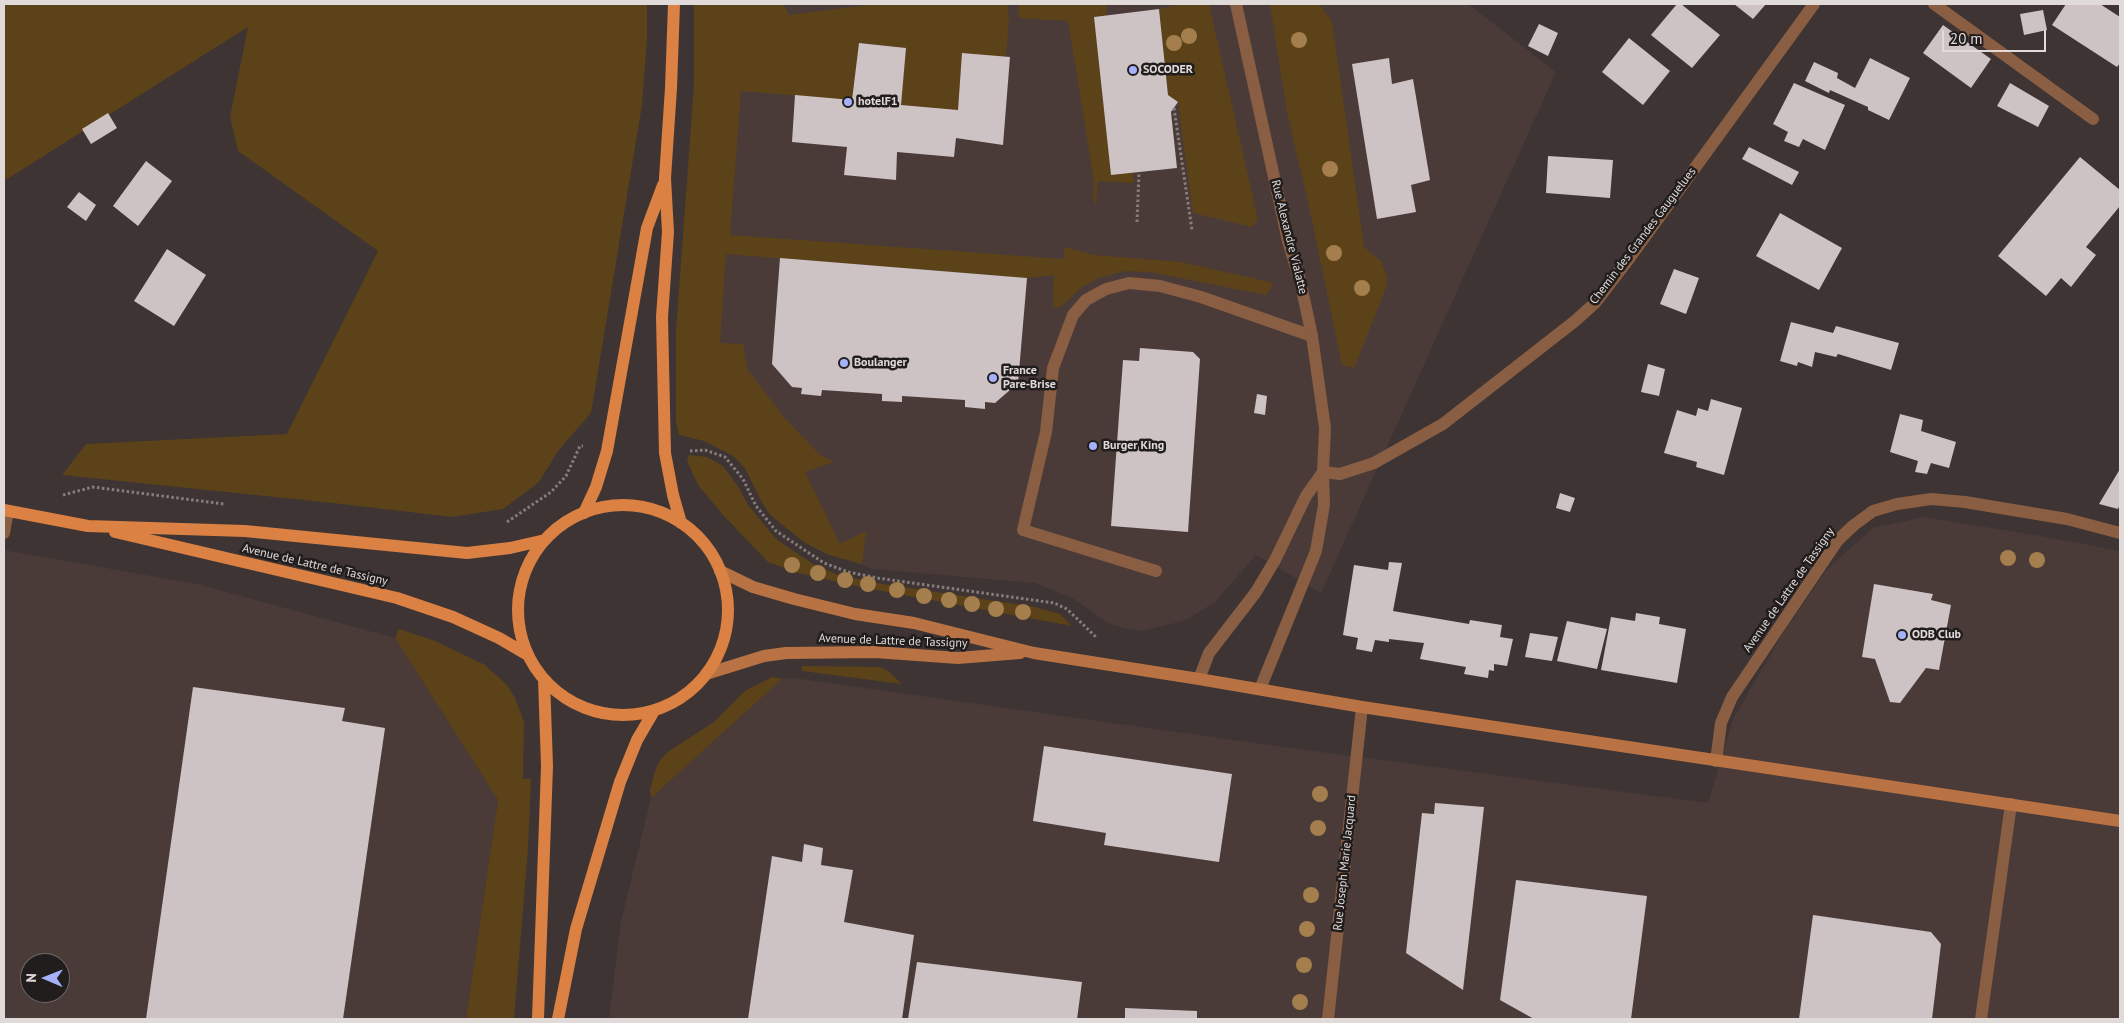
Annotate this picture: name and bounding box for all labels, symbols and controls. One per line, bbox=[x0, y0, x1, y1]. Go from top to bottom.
scale bar bbox=[1944, 20, 2048, 52]
text: 20 m bbox=[1950, 29, 1983, 48]
place label: SOCODER bbox=[1143, 63, 1193, 77]
marker: SOCODER bbox=[1127, 64, 1139, 76]
place label: hotelF1 bbox=[858, 95, 898, 109]
marker: hotelF1 bbox=[842, 96, 854, 108]
street label: Chemin des Grandes Gauguelues bbox=[1587, 165, 1699, 307]
street label: Rue Alexandre Vialatte bbox=[1268, 178, 1310, 296]
place label: Boulanger bbox=[854, 356, 907, 370]
marker: Boulanger bbox=[838, 357, 850, 369]
place label: France Pare-Brise bbox=[1003, 364, 1056, 392]
marker: France Pare-Brise bbox=[987, 372, 999, 384]
place label: Burger King bbox=[1103, 439, 1164, 453]
marker: Burger King bbox=[1087, 440, 1099, 452]
street label: Avenue de Lattre de Tassigny bbox=[1740, 525, 1838, 655]
street label: Avenue de Lattre de Tassigny bbox=[241, 541, 389, 589]
place label: ODB Club bbox=[1912, 628, 1961, 642]
marker: ODB Club bbox=[1896, 629, 1908, 641]
street label: Avenue de Lattre de Tassigny bbox=[818, 631, 968, 651]
street label: Rue Joseph Marie Jacquard bbox=[1331, 795, 1359, 931]
north arrow bbox=[20, 953, 70, 1003]
text: N bbox=[22, 973, 40, 983]

